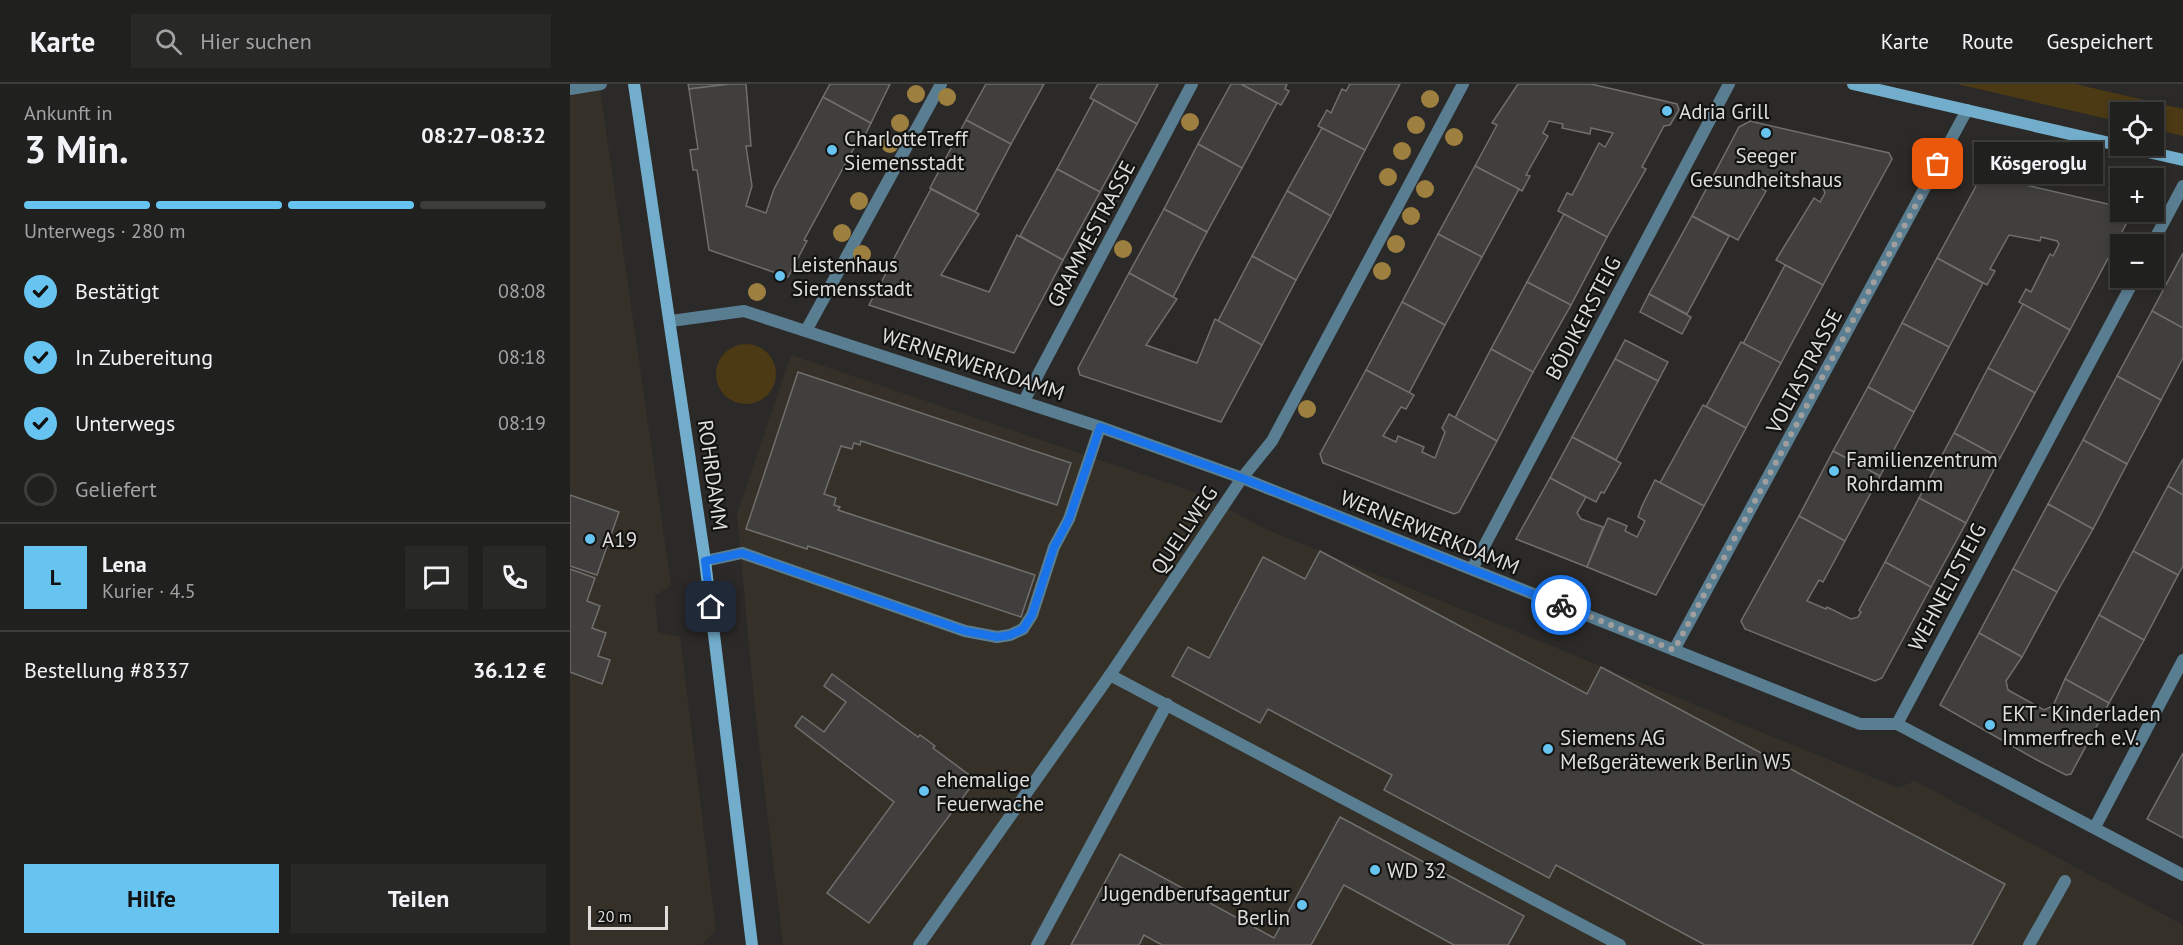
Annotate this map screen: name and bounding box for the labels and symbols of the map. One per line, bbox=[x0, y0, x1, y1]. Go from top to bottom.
place label: Adria Grill bbox=[1679, 98, 1769, 125]
marker: Adria Grill bbox=[1660, 104, 1674, 118]
place label: CharlotteTreff Siemensstadt bbox=[844, 125, 969, 176]
marker: Seeger Gesundheitshaus bbox=[1759, 126, 1773, 140]
pin bbox=[1912, 138, 1963, 189]
place label: Seeger Gesundheitshaus bbox=[1690, 142, 1842, 193]
marker: CharlotteTreff Siemensstadt bbox=[825, 143, 839, 157]
callout: Kösgeroglu bbox=[1974, 143, 2103, 185]
street label: GRAMMESTRASSE bbox=[1041, 156, 1141, 312]
place label: Leistenhaus Siemensstadt bbox=[792, 251, 912, 302]
street label: BÖDIKERSTEIG bbox=[1539, 252, 1627, 384]
marker: Leistenhaus Siemensstadt bbox=[773, 269, 787, 283]
street label: VOLTASTRASSE bbox=[1759, 304, 1848, 439]
street label: WERNERWERKDAMM bbox=[878, 322, 1068, 406]
street label: ROHRDAMM bbox=[692, 418, 734, 532]
place label: Familienzentrum Rohrdamm bbox=[1846, 446, 1998, 497]
marker: Familienzentrum Rohrdamm bbox=[1827, 464, 1841, 478]
street label: QUELLWEG bbox=[1145, 481, 1223, 579]
street label: WERNERWERKDAMM bbox=[1336, 484, 1524, 580]
street label: WEHNELTSTEIG bbox=[1902, 518, 1992, 656]
place label: A19 bbox=[602, 526, 637, 553]
marker: A19 bbox=[583, 532, 597, 546]
courier bbox=[1531, 575, 1591, 635]
pin bbox=[685, 581, 736, 632]
place label: EKT - Kinderladen Immerfrech e.V. bbox=[2002, 700, 2161, 751]
marker: EKT - Kinderladen Immerfrech e.V. bbox=[1983, 718, 1997, 732]
place label: Siemens AG Meßgerätewerk Berlin W5 bbox=[1560, 724, 1792, 775]
marker: Siemens AG Meßgerätewerk Berlin W5 bbox=[1541, 742, 1555, 756]
place label: ehemalige Feuerwache bbox=[936, 766, 1044, 817]
marker: ehemalige Feuerwache bbox=[917, 784, 931, 798]
place label: WD 32 bbox=[1387, 857, 1447, 884]
marker: WD 32 bbox=[1368, 863, 1382, 877]
place label: Jugendberufsagentur Berlin bbox=[1101, 880, 1290, 931]
marker: Jugendberufsagentur Berlin bbox=[1295, 898, 1309, 912]
scale bar bbox=[588, 903, 668, 930]

